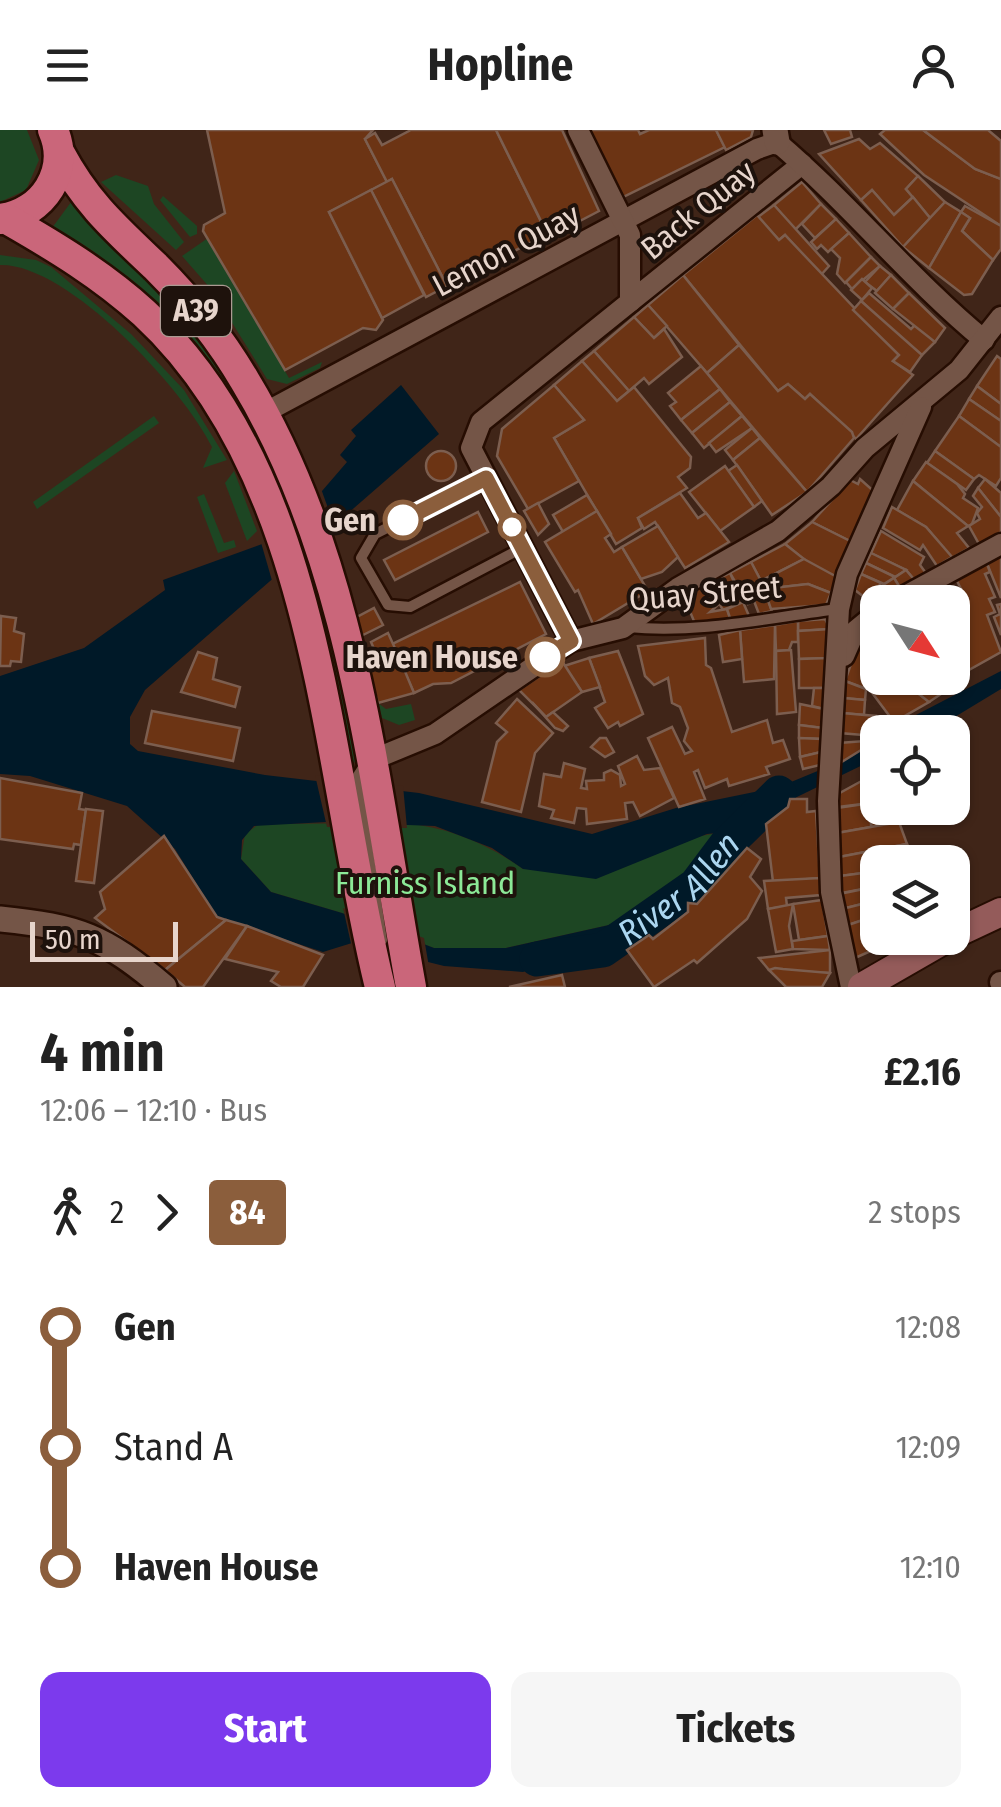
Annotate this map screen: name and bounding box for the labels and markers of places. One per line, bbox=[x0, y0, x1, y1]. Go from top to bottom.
place label: Gen bbox=[324, 501, 376, 539]
marker: Gen bbox=[384, 501, 422, 539]
unlabelled marker bbox=[499, 514, 525, 540]
place label: Haven House bbox=[346, 638, 518, 676]
marker: Haven House bbox=[526, 638, 564, 676]

